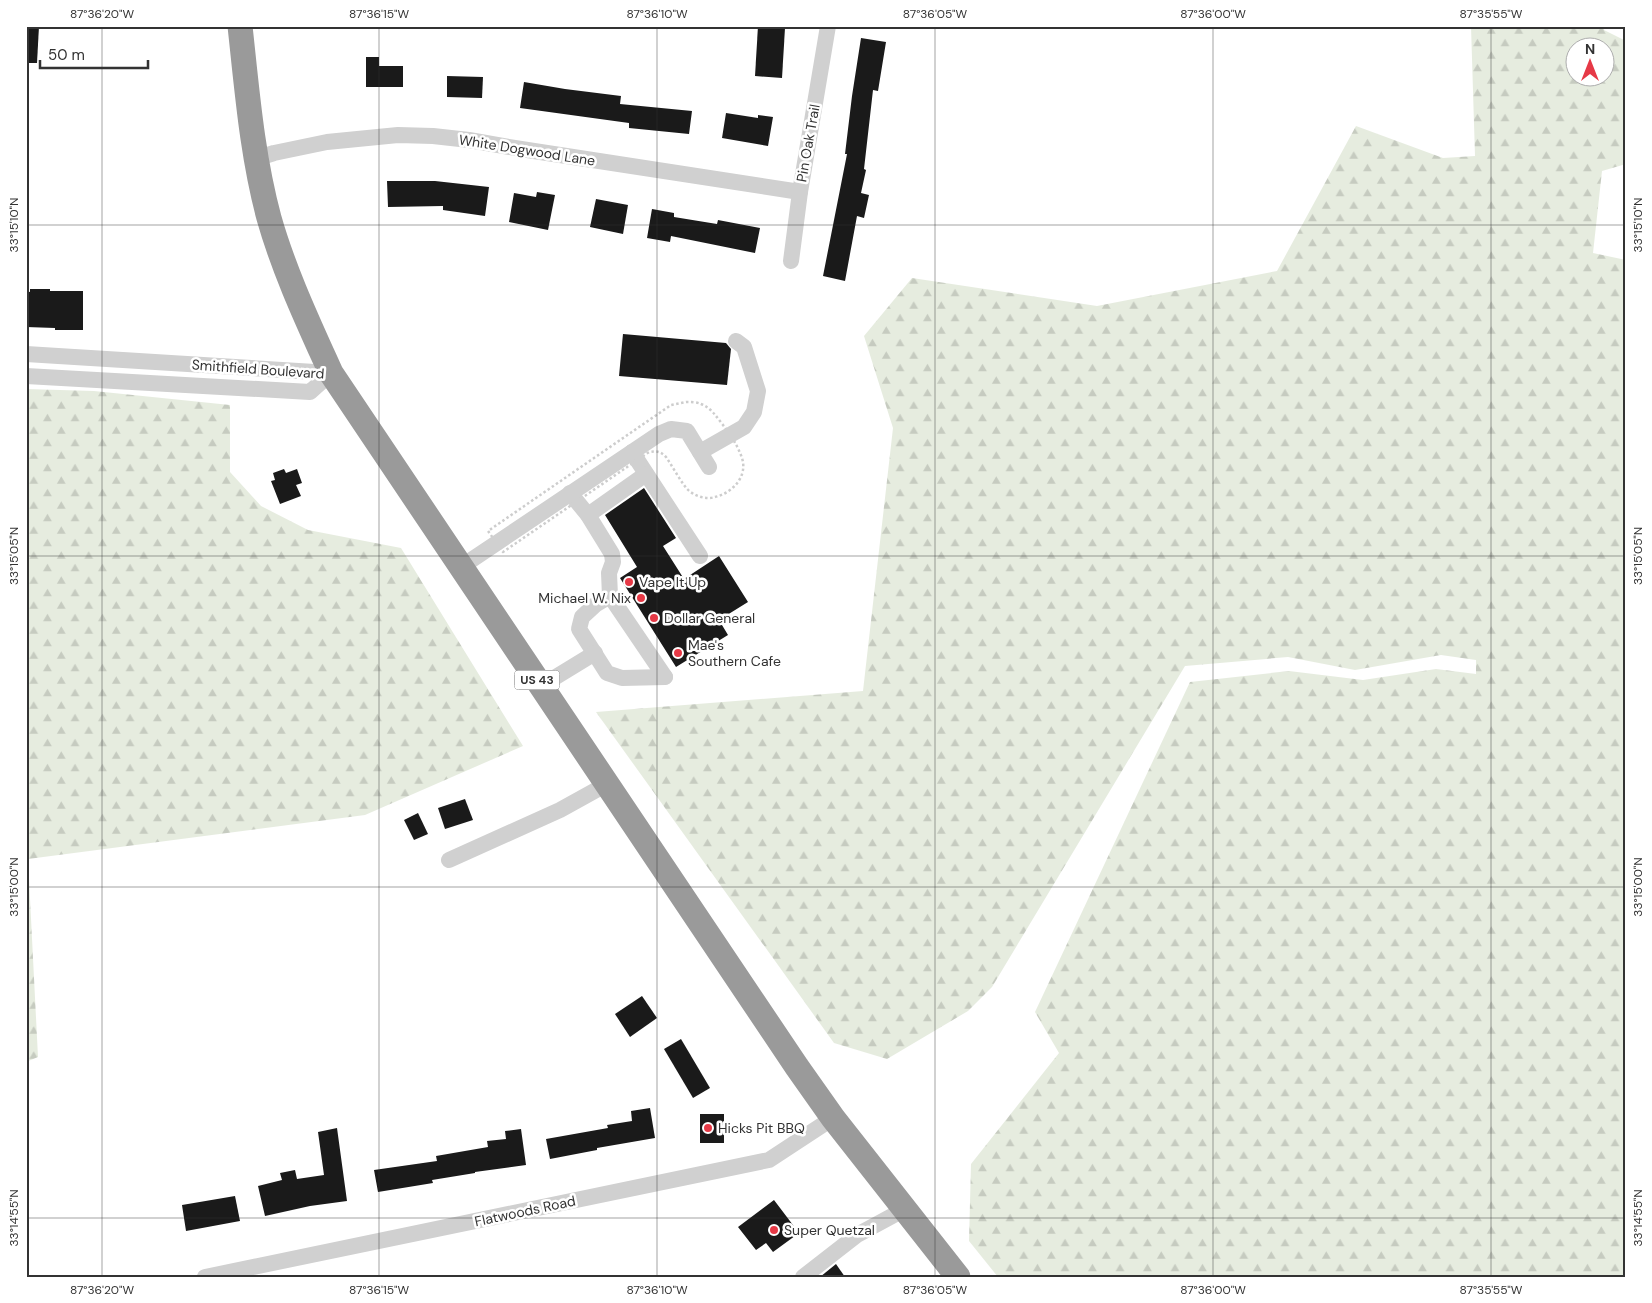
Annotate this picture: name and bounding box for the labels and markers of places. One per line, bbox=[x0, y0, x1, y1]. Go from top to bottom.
place label: Vape It Up bbox=[639, 573, 706, 591]
marker: Vape It Up bbox=[623, 576, 635, 588]
place label: Michael W. Nix bbox=[538, 589, 631, 607]
marker: Michael W. Nix bbox=[635, 592, 647, 604]
place label: Dollar General bbox=[664, 609, 755, 627]
marker: Dollar General bbox=[648, 612, 660, 624]
place label: Mae's Southern Cafe bbox=[688, 636, 781, 670]
marker: Mae's Southern Cafe bbox=[672, 647, 684, 659]
place label: Hicks Pit BBQ bbox=[718, 1119, 805, 1137]
marker: Hicks Pit BBQ bbox=[702, 1122, 714, 1134]
place label: Super Quetzal bbox=[784, 1221, 875, 1239]
marker: Super Quetzal bbox=[768, 1224, 780, 1236]

